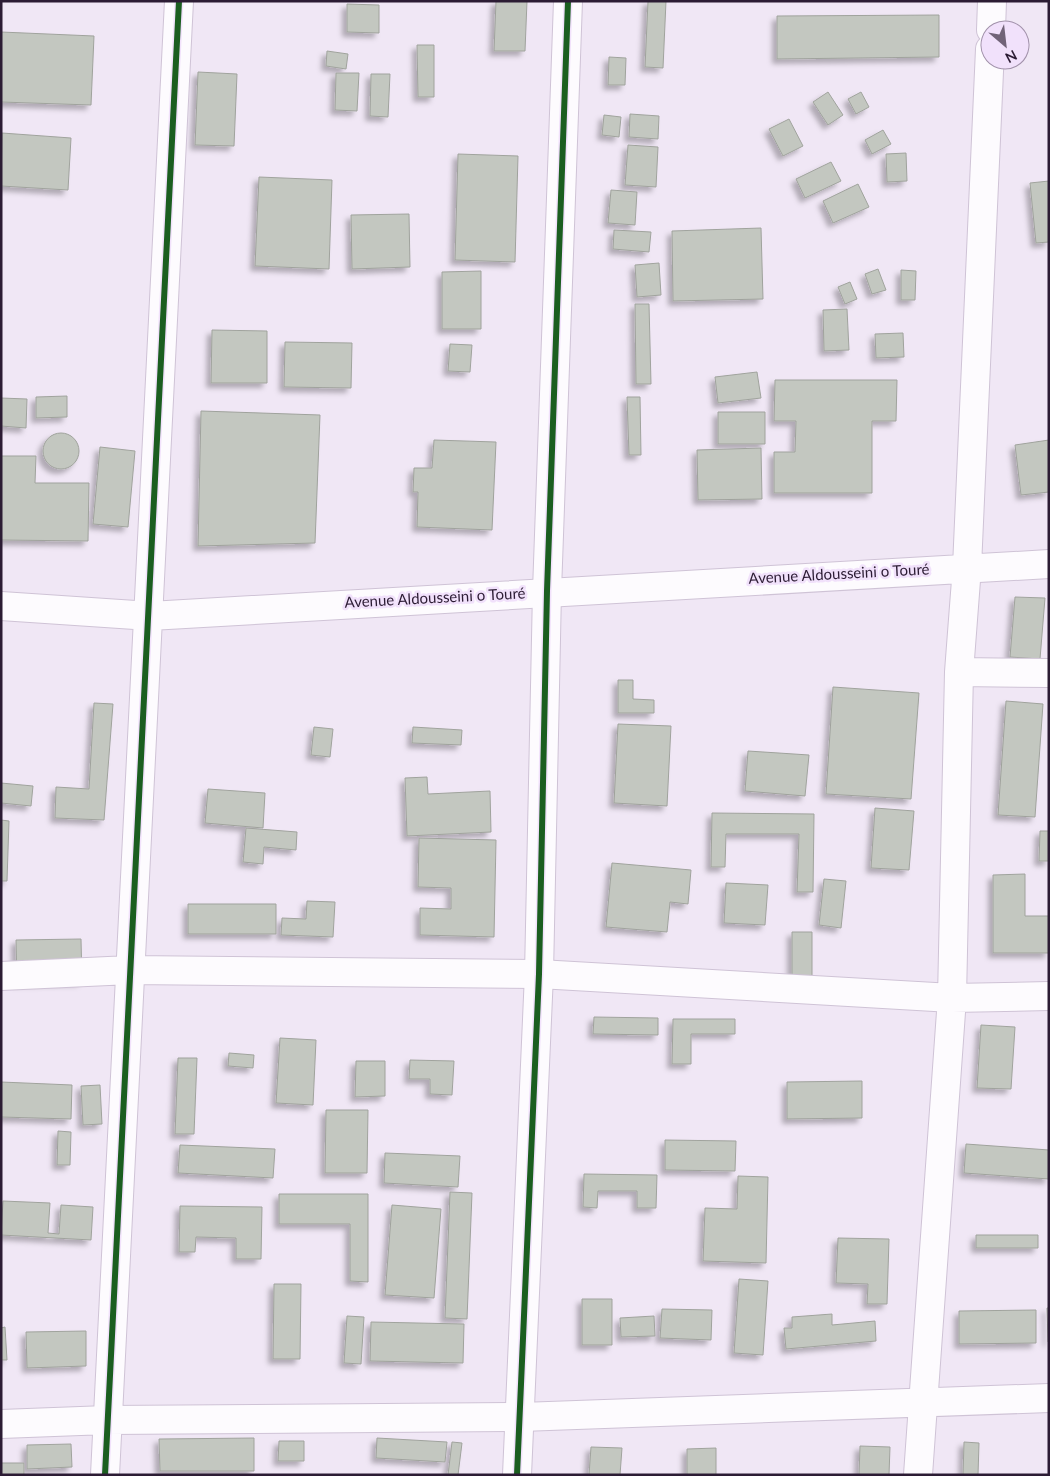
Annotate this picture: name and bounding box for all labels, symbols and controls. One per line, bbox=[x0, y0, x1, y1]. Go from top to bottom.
north arrow bbox=[980, 20, 1030, 70]
text: N bbox=[1003, 47, 1020, 67]
street label: Avenue Aldousseini o Touré bbox=[748, 559, 930, 587]
street label: Avenue Aldousseini o Touré bbox=[344, 583, 526, 611]

